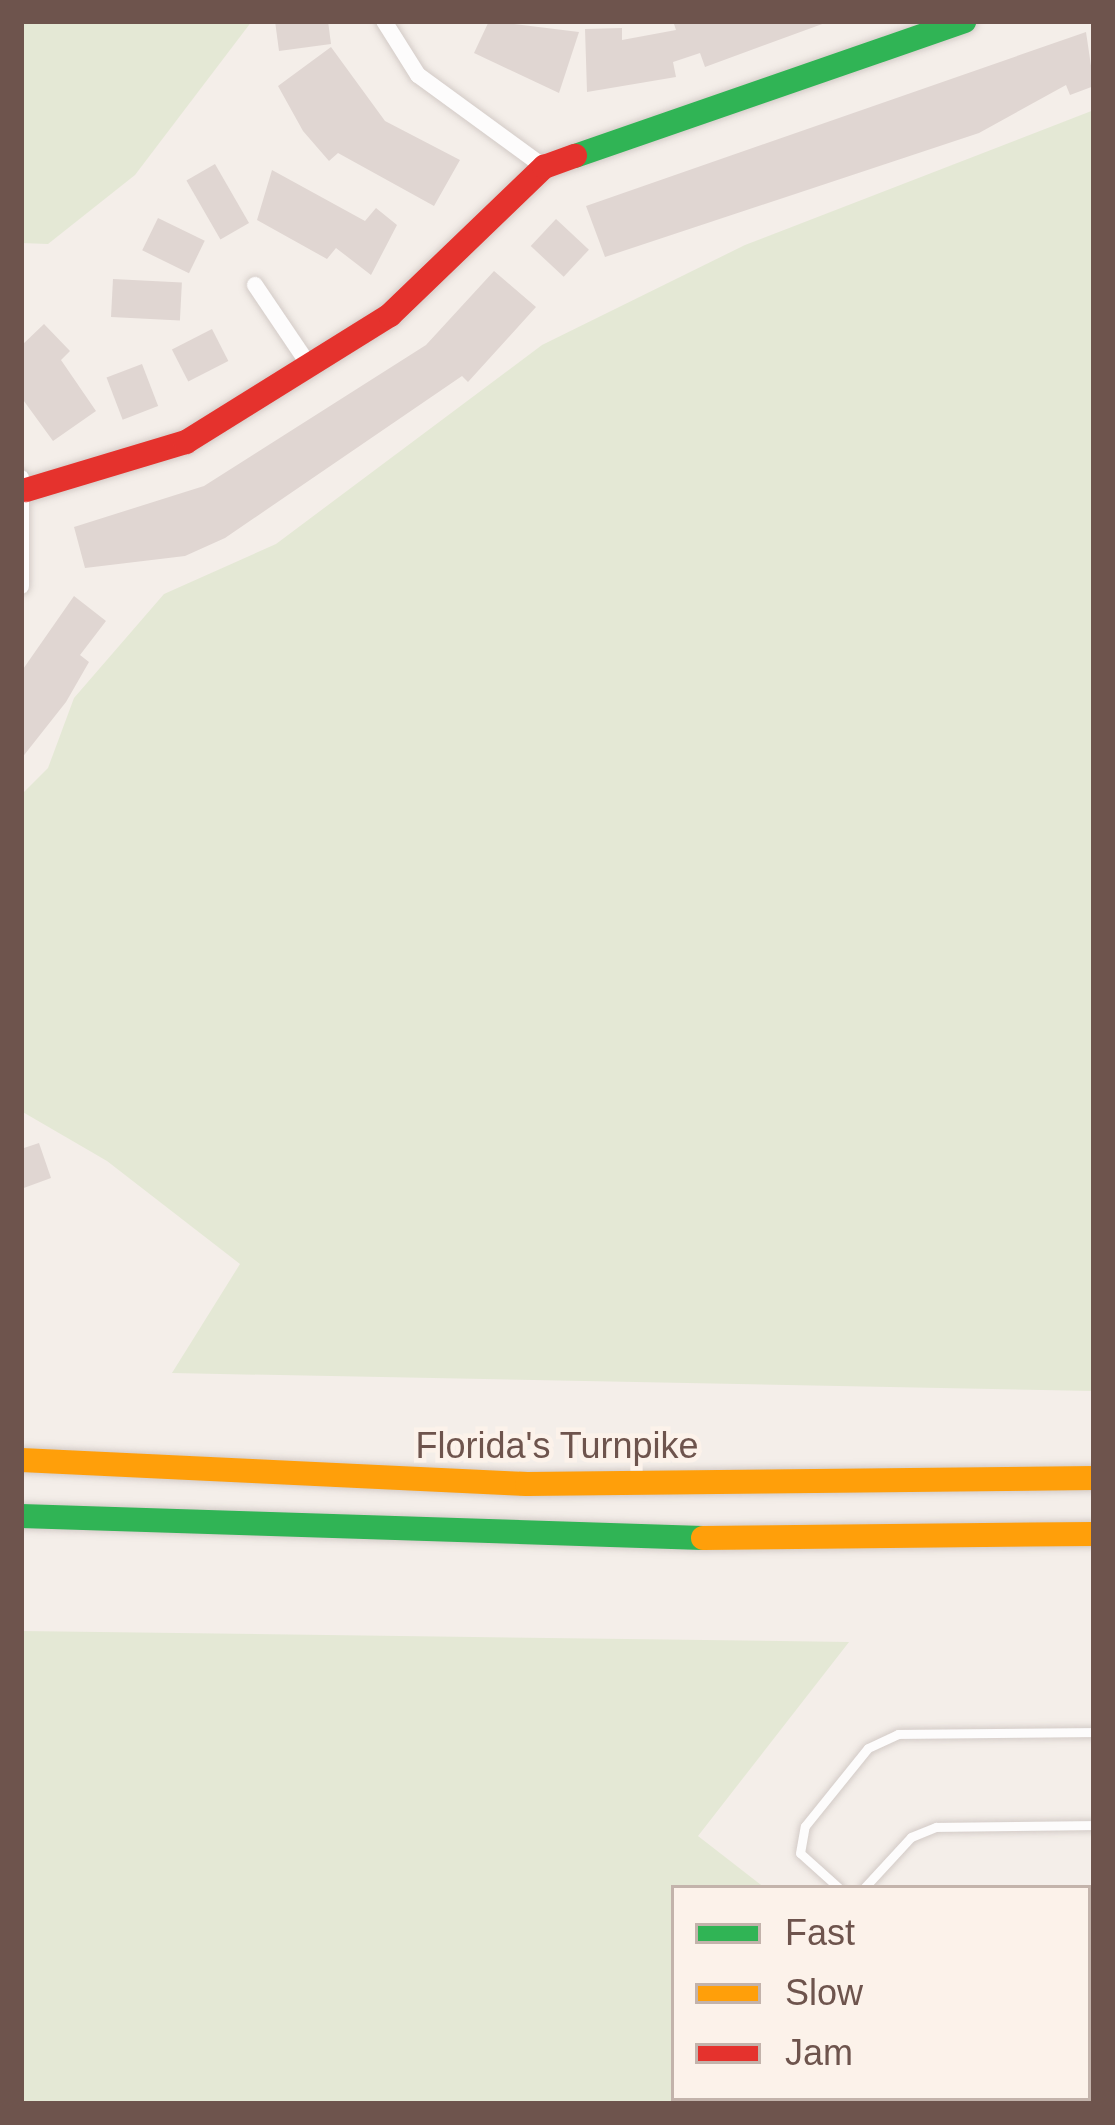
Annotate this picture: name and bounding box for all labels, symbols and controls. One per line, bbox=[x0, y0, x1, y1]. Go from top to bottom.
street label: Florida's Turnpike bbox=[415, 1424, 699, 1468]
legend bbox=[671, 1885, 1091, 2101]
text: Fast bbox=[785, 1912, 855, 1953]
text: Slow bbox=[785, 1972, 863, 2013]
text: Jam bbox=[785, 2032, 853, 2073]

